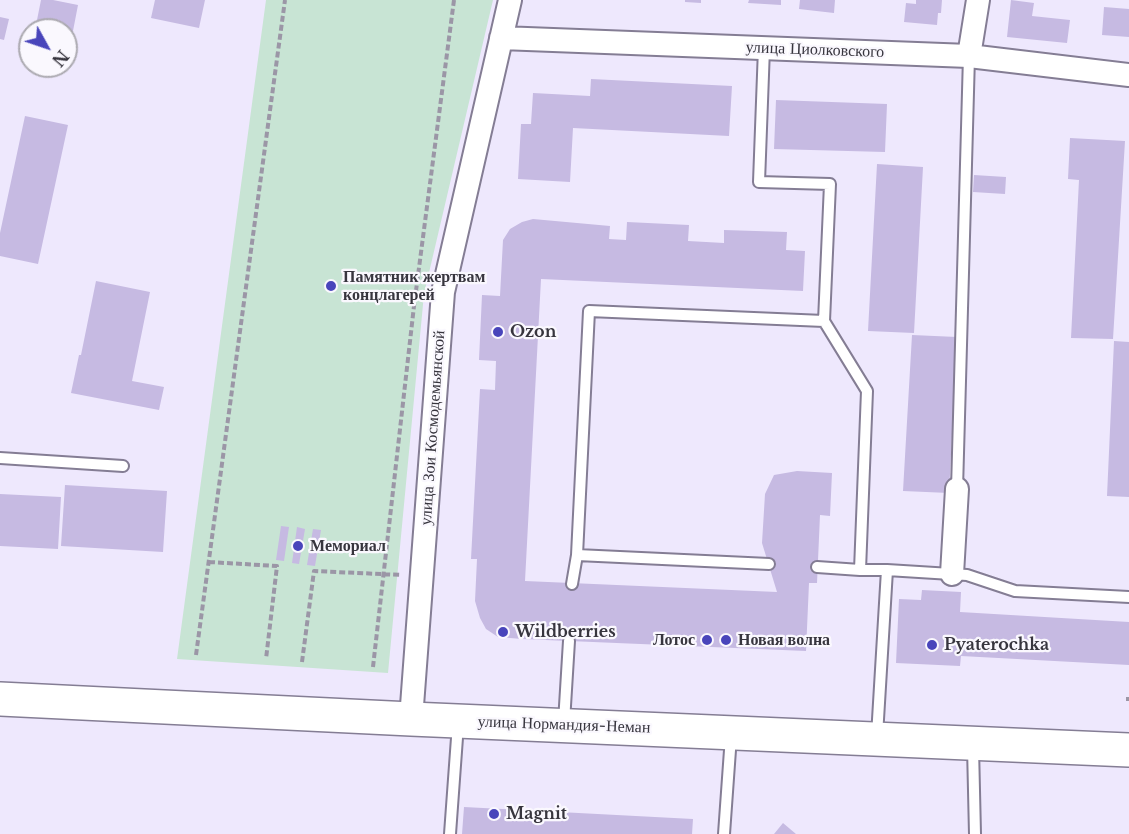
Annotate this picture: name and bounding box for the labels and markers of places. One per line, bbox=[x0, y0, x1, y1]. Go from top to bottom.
place label: Памятник жертвам концлагерей bbox=[343, 267, 485, 305]
marker: Памятник жертвам концлагерей bbox=[324, 279, 338, 293]
place label: Ozon bbox=[510, 322, 556, 342]
marker: Ozon bbox=[491, 325, 505, 339]
place label: Мемориал bbox=[310, 536, 386, 556]
marker: Мемориал bbox=[291, 539, 305, 553]
place label: Wildberries bbox=[515, 622, 616, 642]
marker: Wildberries bbox=[496, 625, 510, 639]
place label: Лотос bbox=[653, 630, 695, 650]
place label: Новая волна bbox=[738, 630, 830, 650]
marker: Лотос bbox=[700, 633, 714, 647]
marker: Новая волна bbox=[719, 633, 733, 647]
place label: Pyaterochka bbox=[944, 635, 1049, 655]
marker: Pyaterochka bbox=[925, 638, 939, 652]
place label: Magnit bbox=[506, 804, 567, 824]
marker: Magnit bbox=[487, 807, 501, 821]

